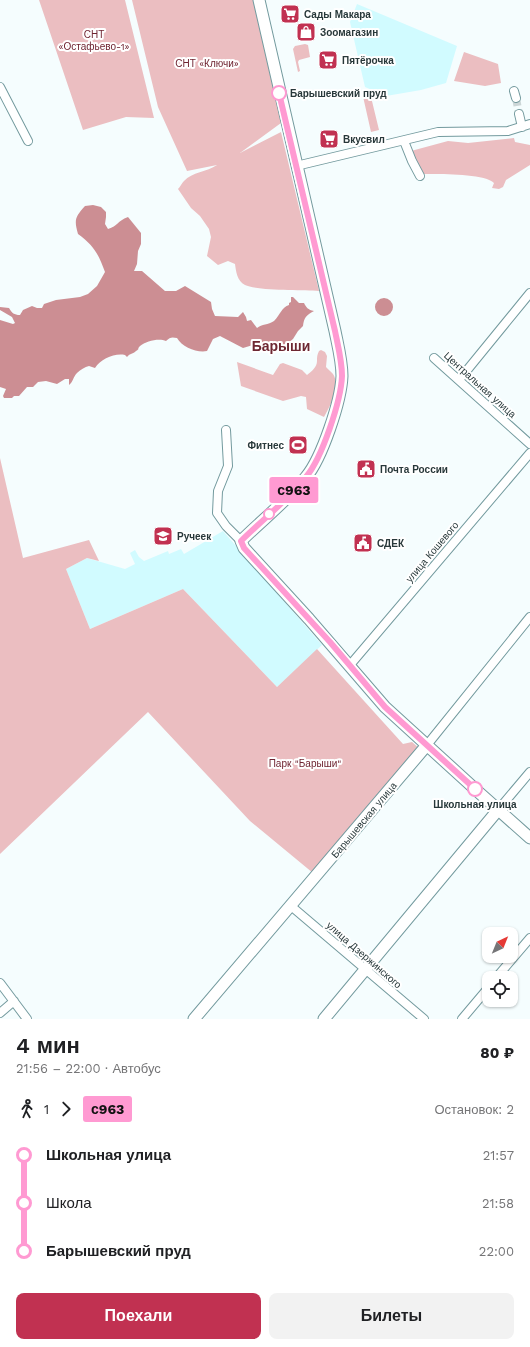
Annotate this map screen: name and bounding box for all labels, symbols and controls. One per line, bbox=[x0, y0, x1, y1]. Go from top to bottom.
supermarket icon: Сады Макара bbox=[279, 3, 301, 25]
place label: Сады Макара bbox=[304, 9, 371, 20]
shop icon: Зоомагазин bbox=[295, 21, 317, 43]
place label: Зоомагазин bbox=[320, 27, 378, 38]
park label: СНТ «Остафьево-1» bbox=[58, 29, 130, 52]
supermarket icon: Пятёрочка bbox=[317, 49, 339, 71]
place label: Пятёрочка bbox=[342, 55, 394, 66]
park label: СНТ «Ключи» bbox=[175, 58, 239, 69]
marker: Барышевский пруд bbox=[271, 85, 287, 101]
place label: Барышевский пруд bbox=[290, 88, 387, 99]
supermarket icon: Вкусвил bbox=[318, 128, 340, 150]
place label: Вкусвил bbox=[343, 134, 385, 145]
district label: Барыши bbox=[252, 338, 310, 354]
street label: Центральная улица bbox=[442, 350, 518, 420]
sports icon: Фитнес bbox=[287, 434, 309, 456]
place label: Фитнес bbox=[247, 440, 284, 451]
public building icon: Почта России bbox=[355, 458, 377, 480]
place label: Почта России bbox=[380, 464, 448, 475]
line badge: с963 bbox=[266, 477, 322, 503]
text: с963 bbox=[277, 482, 311, 498]
unlabelled marker bbox=[263, 508, 275, 520]
street label: улица Кошевого bbox=[403, 519, 461, 585]
school or university icon: Ручеек bbox=[152, 525, 174, 547]
place label: Ручеек bbox=[177, 531, 212, 542]
public building icon: СДЕК bbox=[352, 532, 374, 554]
place label: СДЕК bbox=[377, 538, 405, 549]
park label: Парк "Барыши" bbox=[269, 758, 341, 769]
street label: Барышевская улица bbox=[329, 780, 399, 860]
marker: Школьная улица bbox=[467, 781, 483, 797]
place label: Школьная улица bbox=[433, 799, 517, 810]
street label: улица Дзержинского bbox=[324, 920, 404, 991]
north arrow bbox=[482, 927, 518, 963]
map controls bbox=[482, 927, 518, 1007]
button: locate bbox=[482, 971, 518, 1007]
text: 4 мин bbox=[16, 1033, 80, 1058]
text: 80 ₽ bbox=[480, 1044, 514, 1062]
text: 21:56 – 22:00 · Автобус bbox=[16, 1061, 161, 1076]
icon: walk bbox=[16, 1098, 38, 1120]
icon: forward bbox=[55, 1098, 77, 1120]
text: с963 bbox=[91, 1101, 124, 1117]
text: 1 bbox=[44, 1102, 49, 1117]
text: Остановок: 2 bbox=[434, 1102, 514, 1117]
text: Школьная улица bbox=[46, 1146, 171, 1164]
text: 21:57 bbox=[483, 1148, 514, 1163]
text: Школа bbox=[46, 1194, 92, 1212]
text: 21:58 bbox=[482, 1196, 514, 1211]
text: Барышевский пруд bbox=[46, 1242, 191, 1260]
text: 22:00 bbox=[479, 1244, 514, 1259]
button: Поехали bbox=[16, 1293, 261, 1339]
button: Билеты bbox=[269, 1293, 514, 1339]

